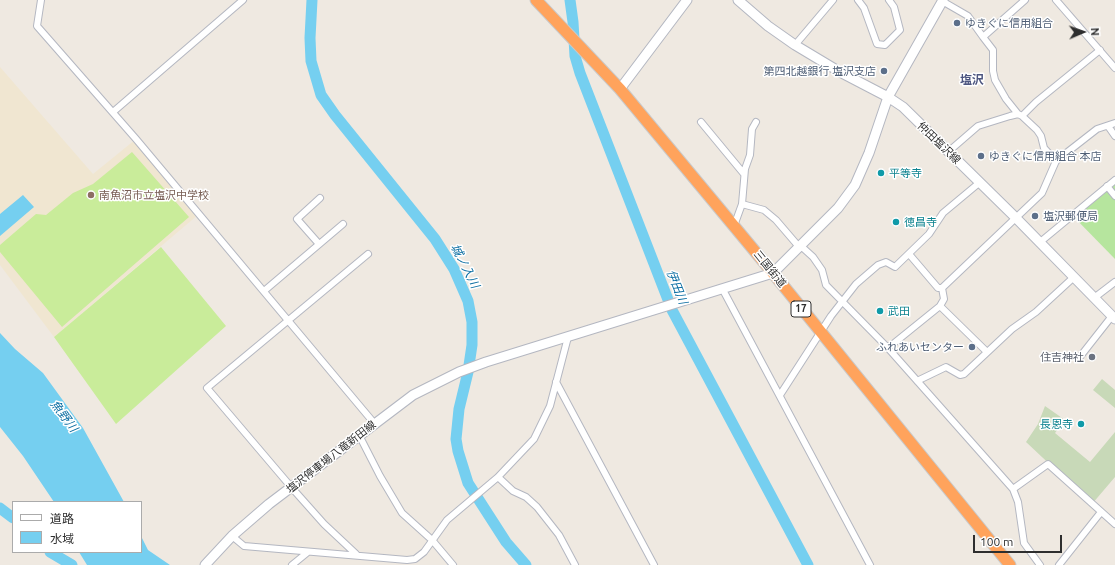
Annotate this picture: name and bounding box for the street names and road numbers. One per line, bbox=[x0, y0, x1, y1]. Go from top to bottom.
street label: 仲田塩沢線 bbox=[915, 119, 963, 167]
street label: 三国街道 bbox=[751, 248, 789, 290]
road number: 17 bbox=[791, 301, 811, 317]
street label: 塩沢停車場八竜新田線 bbox=[284, 418, 378, 496]

